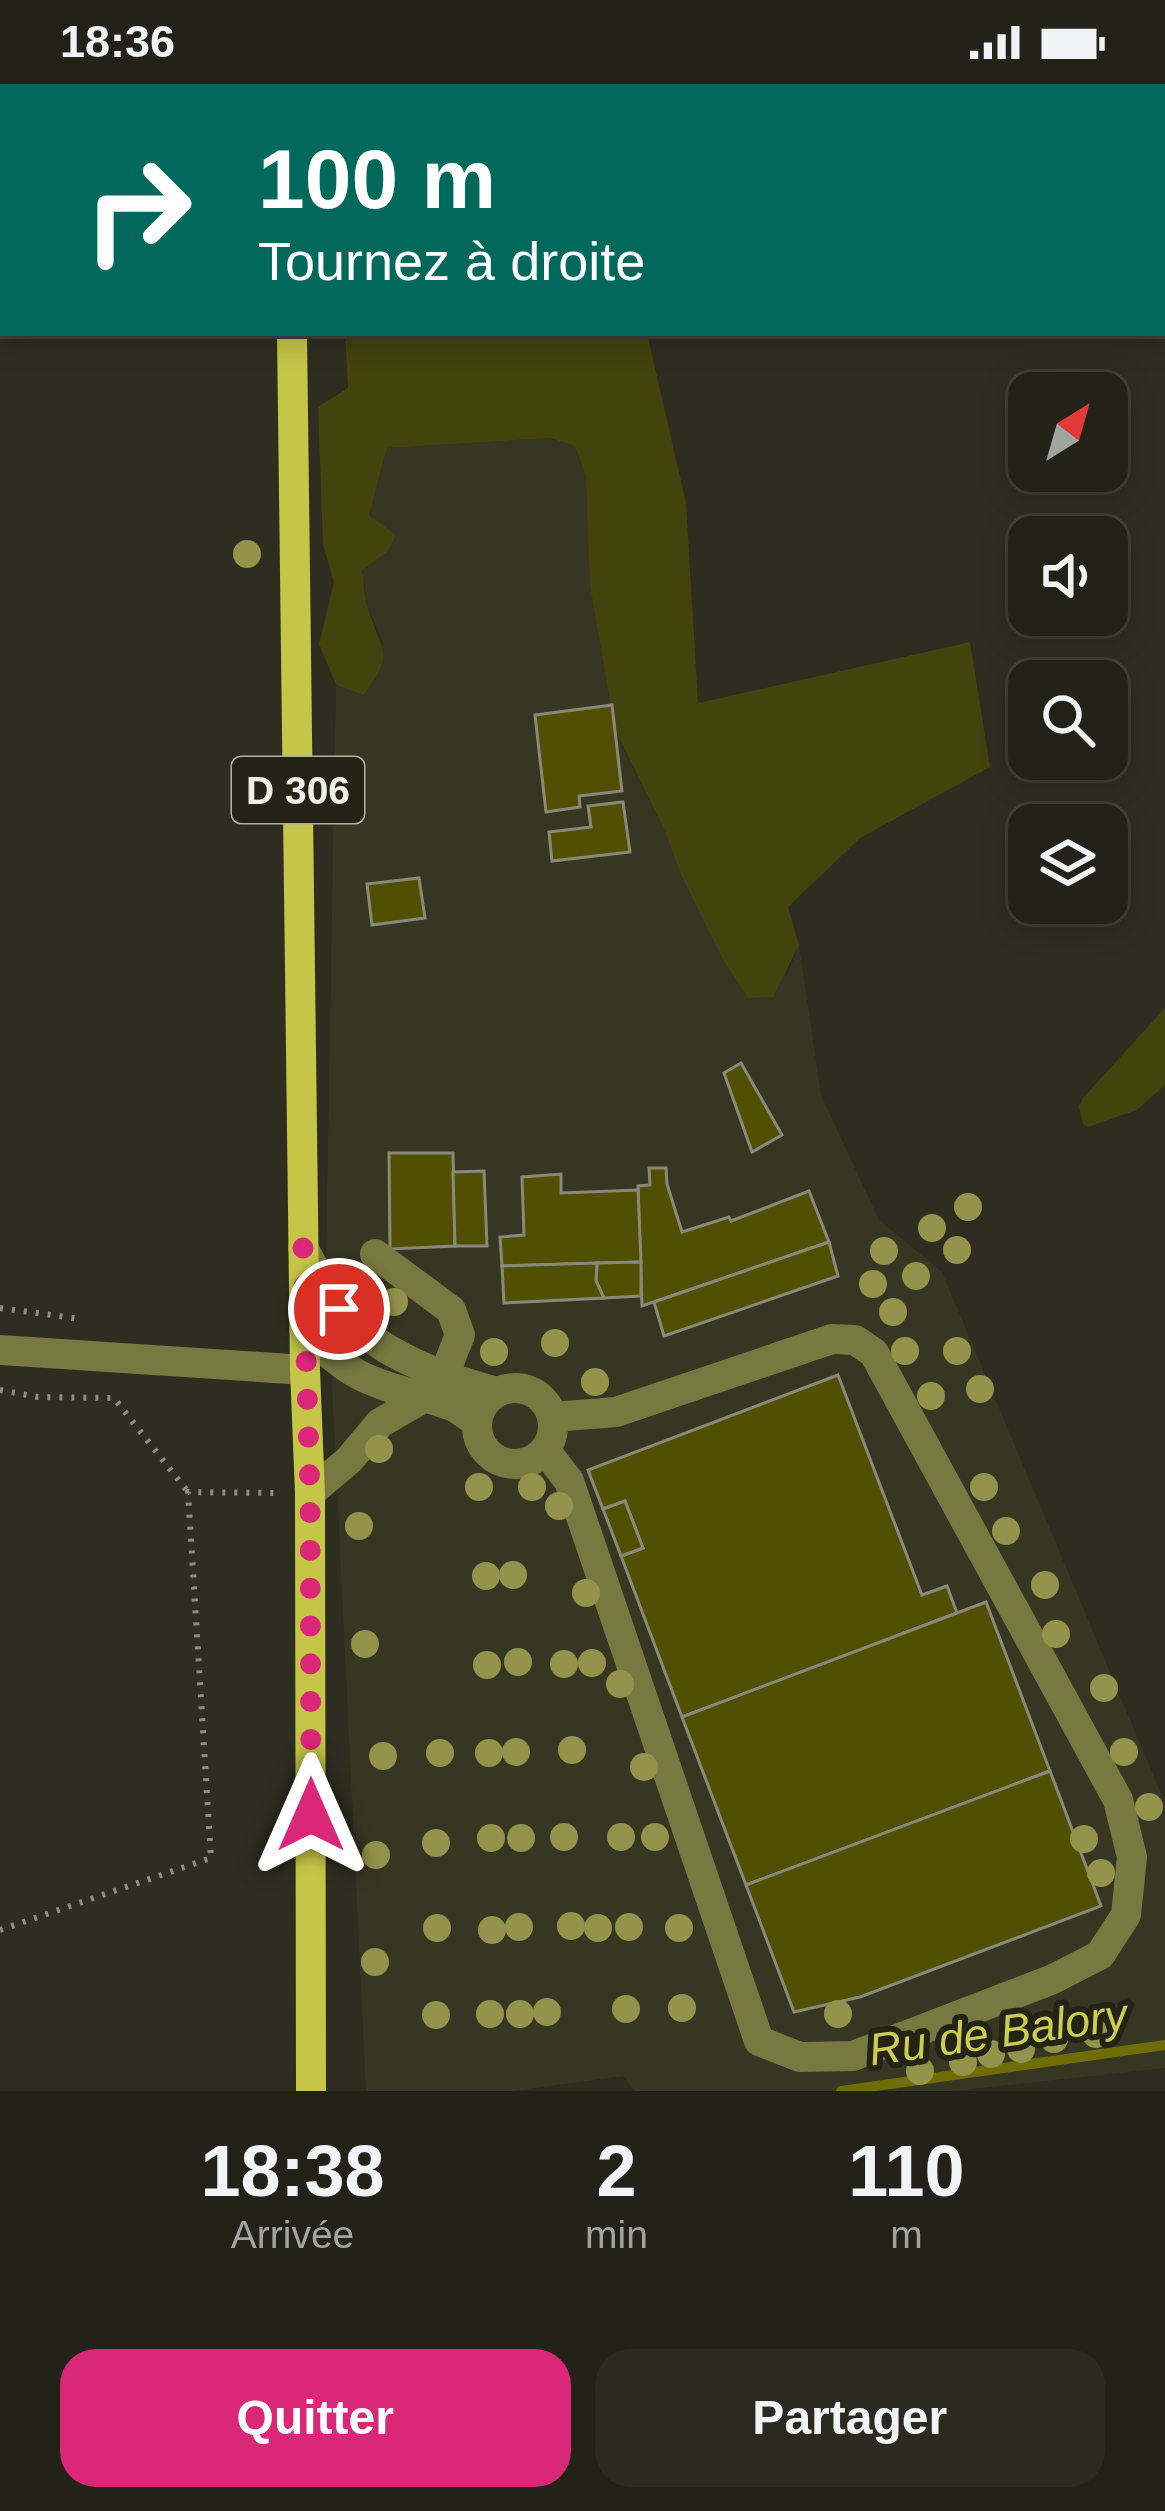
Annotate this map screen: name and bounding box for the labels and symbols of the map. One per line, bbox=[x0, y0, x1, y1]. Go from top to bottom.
north arrow bbox=[1008, 372, 1128, 492]
road number: D 306 bbox=[232, 757, 364, 823]
pin bbox=[288, 1258, 390, 1360]
position arrow bbox=[248, 1752, 374, 1878]
water label: Ru de Balory bbox=[866, 1988, 1133, 2075]

